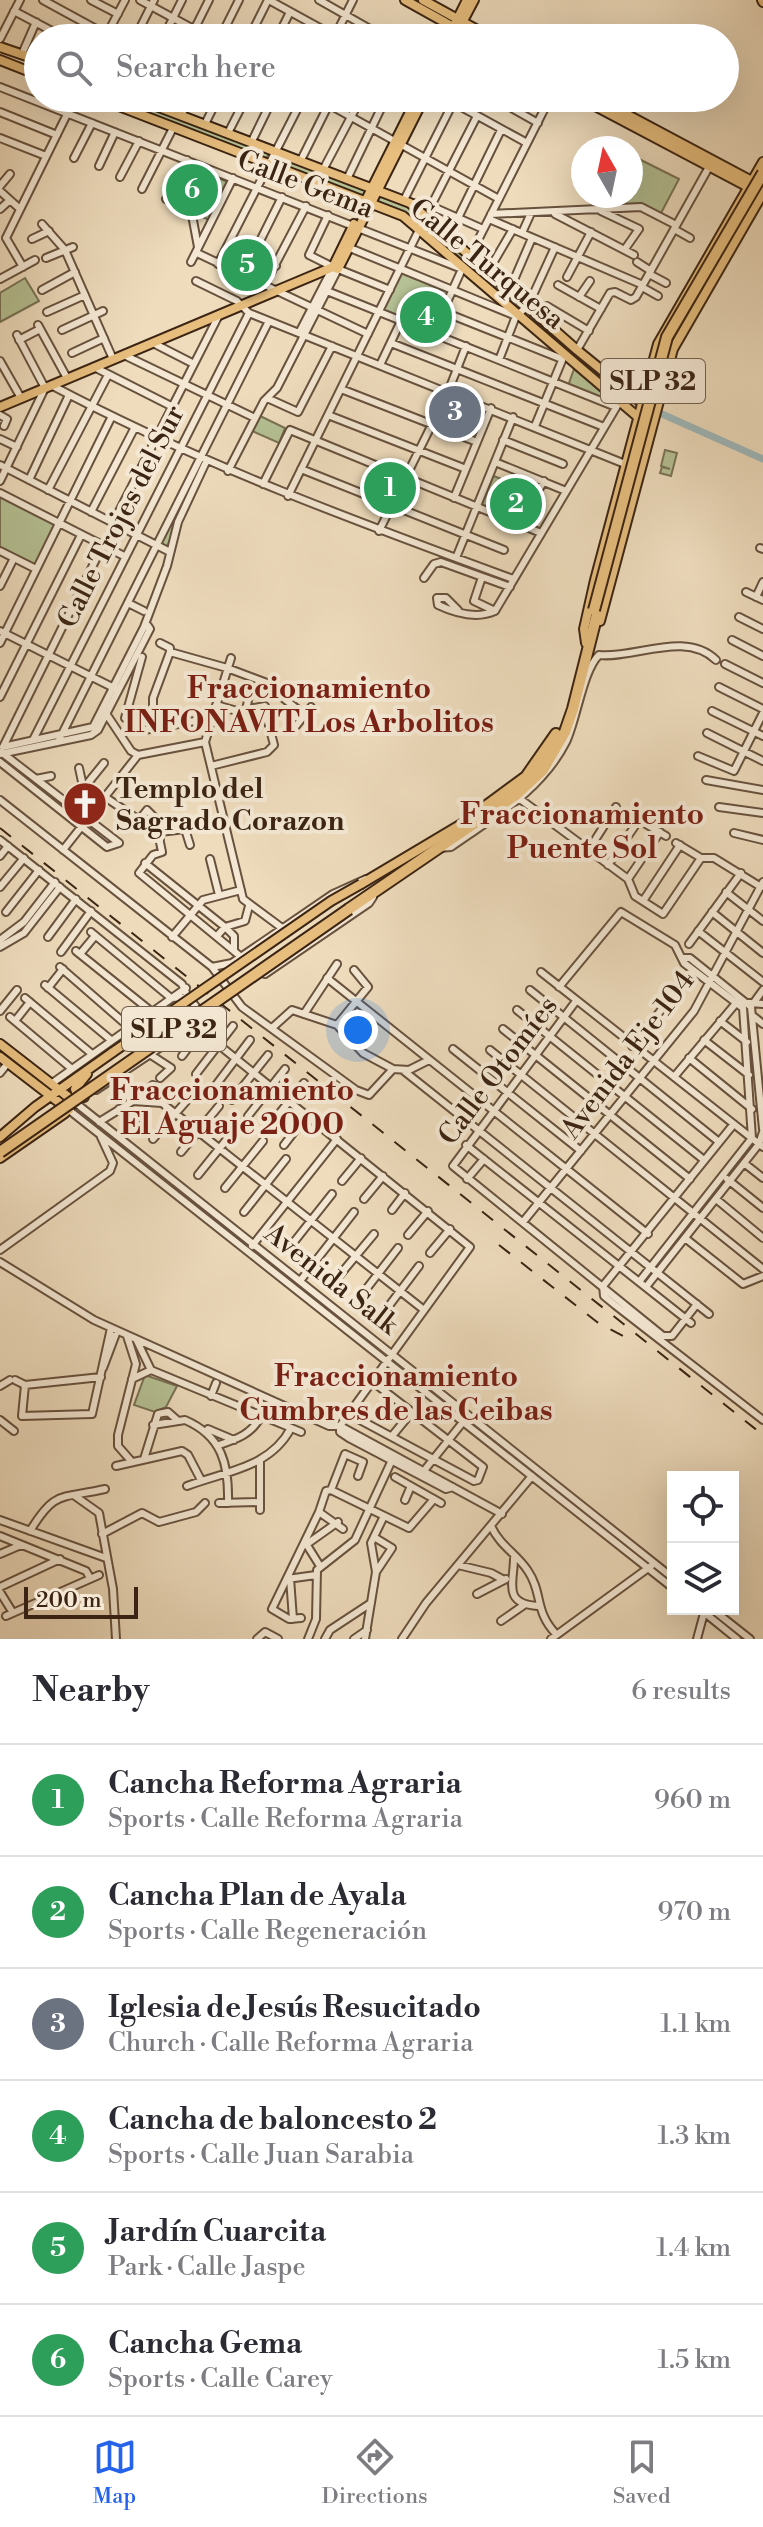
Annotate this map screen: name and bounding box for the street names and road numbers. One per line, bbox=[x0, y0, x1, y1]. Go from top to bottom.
street label: Calle Gema bbox=[232, 142, 379, 227]
street label: Calle Turquesa bbox=[403, 191, 572, 338]
road number: SLP 32 bbox=[601, 359, 705, 403]
street label: Calle Trojes del Sur bbox=[50, 399, 193, 634]
street label: Avenida Eje 104 bbox=[553, 964, 703, 1147]
street label: Calle Otomíes bbox=[431, 990, 566, 1152]
road number: SLP 32 bbox=[122, 1007, 226, 1051]
street label: Avenida Salk bbox=[256, 1215, 406, 1343]

